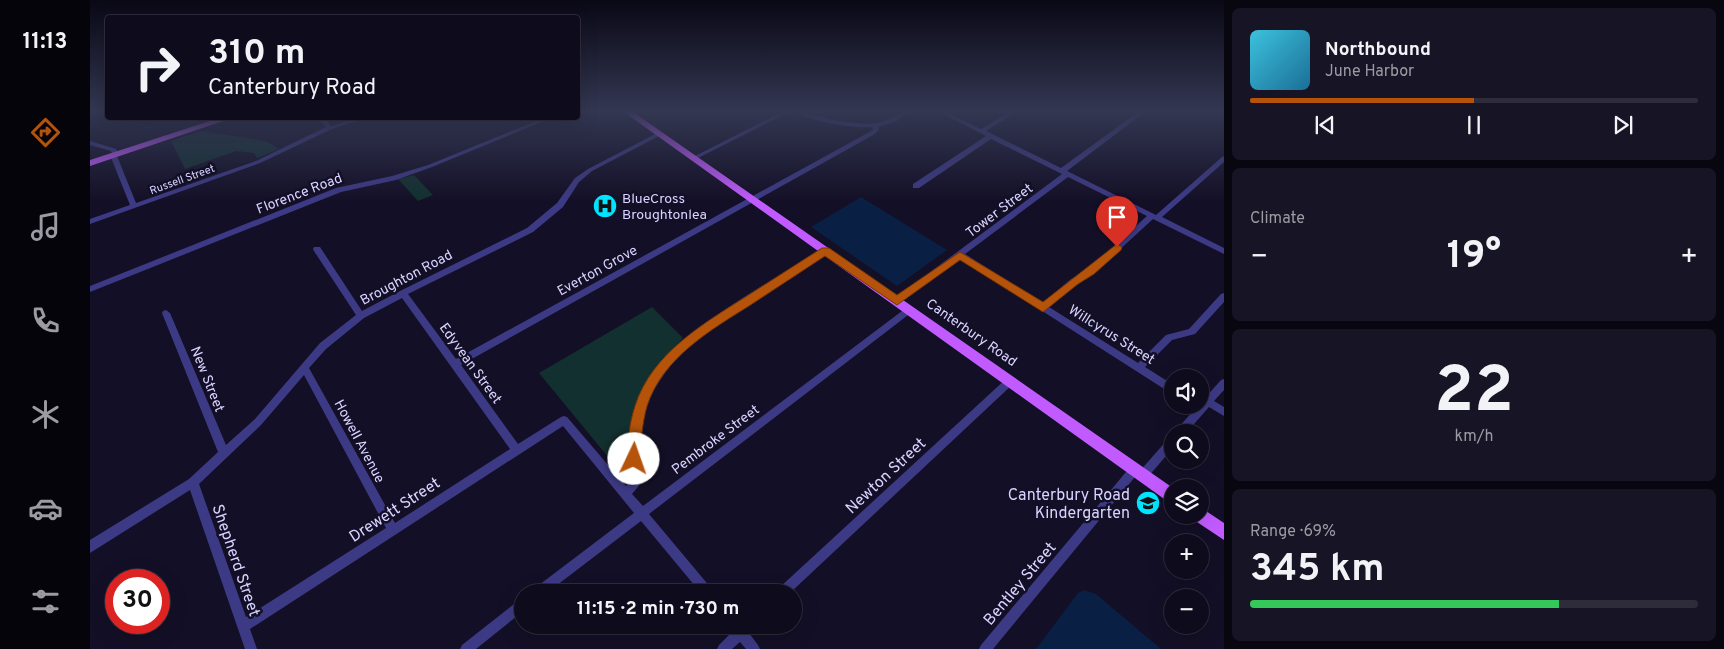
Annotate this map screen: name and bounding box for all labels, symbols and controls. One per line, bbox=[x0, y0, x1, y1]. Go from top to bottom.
text: 11:13 bbox=[23, 29, 67, 56]
text: 310 m bbox=[208, 32, 305, 76]
icon: right bbox=[125, 35, 190, 100]
text: Northbound bbox=[1325, 38, 1431, 62]
text: June Harbor bbox=[1325, 62, 1414, 82]
text: Canterbury Road bbox=[208, 75, 376, 102]
icon: previous bbox=[1311, 111, 1339, 139]
icon: pause bbox=[1460, 111, 1488, 139]
icon: next bbox=[1609, 111, 1637, 139]
icon: directions bbox=[28, 115, 63, 150]
street label: Russell Street bbox=[148, 162, 217, 198]
street label: Florence Road bbox=[254, 170, 345, 219]
street label: Tower Street bbox=[963, 181, 1037, 242]
place label: BlueCross Broughtonlea bbox=[622, 191, 707, 224]
hospital icon: BlueCross Broughtonlea bbox=[592, 193, 618, 219]
pin bbox=[1096, 196, 1138, 247]
icon: arrive bbox=[1103, 203, 1131, 231]
icon: music bbox=[28, 209, 63, 244]
text: Climate bbox=[1250, 209, 1305, 229]
text: 19° bbox=[1447, 233, 1501, 282]
text: − bbox=[1250, 240, 1268, 276]
text: + bbox=[1680, 240, 1698, 276]
street label: Everton Grove bbox=[555, 242, 641, 300]
street label: Broughton Road bbox=[358, 247, 456, 310]
street label: Canterbury Road bbox=[922, 296, 1020, 371]
street label: Willcyrus Street bbox=[1065, 302, 1158, 369]
icon: phone bbox=[28, 303, 63, 338]
street label: Edyvean Street bbox=[435, 320, 505, 407]
street label: New Street bbox=[186, 344, 227, 415]
text: 22 bbox=[1434, 353, 1514, 435]
map controls bbox=[1164, 369, 1209, 634]
button: sound bbox=[1164, 369, 1209, 414]
icon: climate bbox=[28, 397, 63, 432]
street label: Howell Avenue bbox=[330, 397, 388, 486]
street label: Pembroke Street bbox=[669, 402, 763, 479]
button: search bbox=[1164, 424, 1209, 469]
text: km/h bbox=[1455, 427, 1493, 447]
position arrow bbox=[607, 432, 659, 484]
street label: Newton Street bbox=[842, 434, 931, 519]
street label: Drewett Street bbox=[346, 474, 444, 548]
button: layers bbox=[1164, 479, 1209, 524]
place label: Canterbury Road Kindergarten bbox=[1008, 486, 1130, 524]
school or university icon: Canterbury Road Kindergarten bbox=[1135, 490, 1161, 516]
icon: car bbox=[28, 491, 63, 526]
street label: Shepherd Street bbox=[207, 502, 264, 619]
text: Range · 69% bbox=[1250, 522, 1336, 542]
button: + bbox=[1164, 534, 1209, 579]
street label: Bentley Street bbox=[980, 539, 1061, 630]
text: 345 km bbox=[1250, 546, 1385, 595]
speed limit sign: 30 bbox=[105, 569, 170, 634]
icon: filters bbox=[28, 584, 63, 619]
button: − bbox=[1164, 589, 1209, 634]
text: 11:15 · 2 min · 730 m bbox=[577, 597, 739, 621]

